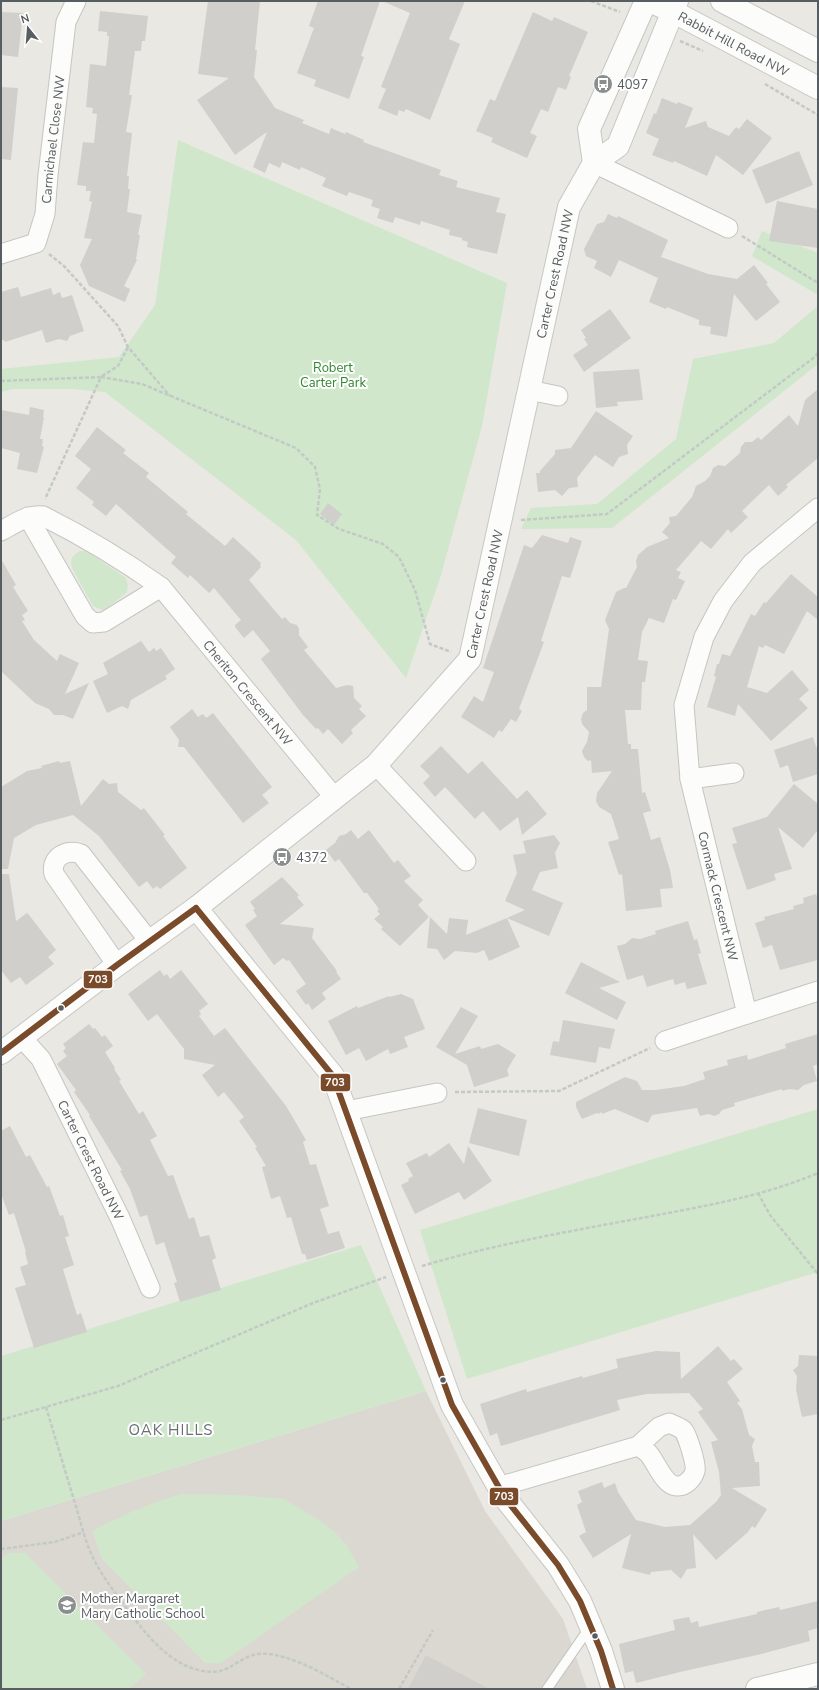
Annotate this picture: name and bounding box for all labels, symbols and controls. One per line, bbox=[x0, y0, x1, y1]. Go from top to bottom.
north arrow bbox=[8, 8, 48, 48]
street label: Rabbit Hill Road NW bbox=[675, 8, 792, 81]
text: N bbox=[19, 11, 31, 27]
bus stop icon: 4097 bbox=[592, 73, 614, 95]
street label: Carmichael Close NW bbox=[38, 74, 70, 204]
place label: 4097 bbox=[617, 76, 648, 94]
street label: Carter Crest Road NW bbox=[532, 208, 578, 340]
park label: Robert Carter Park bbox=[300, 359, 366, 392]
street label: Carter Crest Road NW bbox=[462, 528, 508, 661]
street label: Cheriton Crescent NW bbox=[198, 637, 296, 750]
street label: Cormack Crescent NW bbox=[693, 830, 742, 963]
bus stop icon: 4372 bbox=[271, 846, 293, 868]
place label: 4372 bbox=[296, 849, 327, 867]
line badge: 703 bbox=[83, 970, 113, 989]
text: 703 bbox=[88, 972, 108, 987]
unlabelled marker bbox=[56, 1003, 66, 1013]
line badge: 703 bbox=[320, 1073, 351, 1092]
text: 703 bbox=[325, 1075, 345, 1090]
street label: Carter Crest Road NW bbox=[53, 1097, 128, 1223]
unlabelled marker bbox=[438, 1375, 448, 1385]
district label: OAK HILLS bbox=[129, 1420, 214, 1440]
line badge: 703 bbox=[489, 1487, 519, 1506]
text: 703 bbox=[494, 1489, 514, 1504]
place label: Mother Margaret Mary Catholic School bbox=[81, 1590, 205, 1623]
school or university icon: Mother Margaret Mary Catholic School bbox=[56, 1594, 78, 1616]
unlabelled marker bbox=[590, 1631, 600, 1641]

